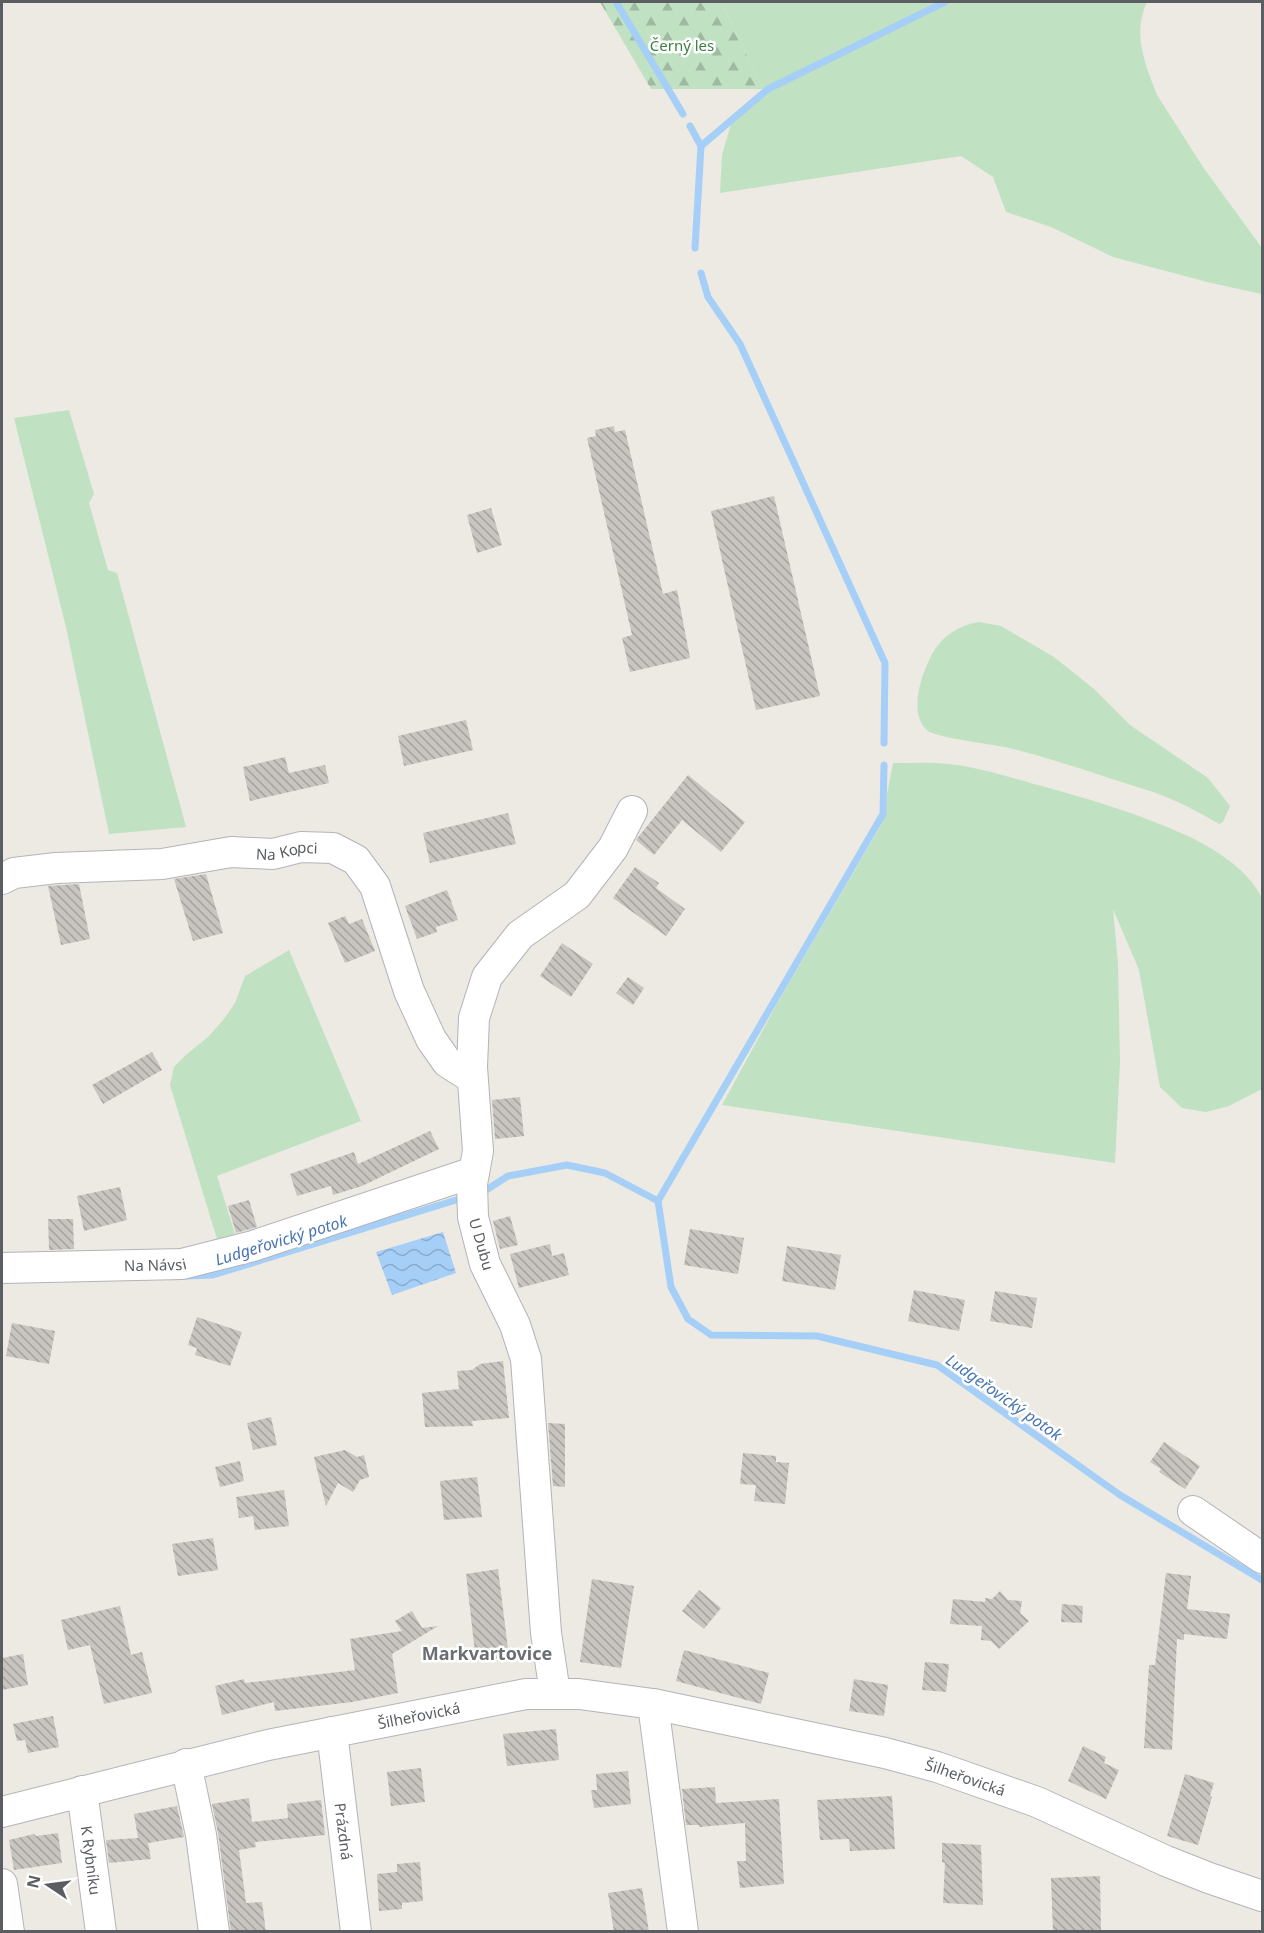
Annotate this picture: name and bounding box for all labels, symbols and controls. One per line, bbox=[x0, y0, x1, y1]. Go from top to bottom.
park label: Černý les bbox=[650, 35, 714, 55]
street label: Na Kopci bbox=[255, 837, 318, 864]
water label: Ludgeřovický potok bbox=[212, 1209, 351, 1271]
street label: U Dubu bbox=[465, 1215, 499, 1273]
street label: Na Návsi bbox=[124, 1253, 188, 1275]
water label: Ludgeřovický potok bbox=[942, 1349, 1067, 1446]
district label: Markvartovice bbox=[422, 1641, 552, 1665]
street label: Šilheřovická bbox=[376, 1697, 462, 1733]
street label: Šilheřovická bbox=[923, 1754, 1008, 1800]
street label: Prázdná bbox=[331, 1802, 357, 1861]
street label: K Rybníku bbox=[77, 1824, 106, 1896]
north arrow bbox=[18, 1855, 78, 1915]
text: N bbox=[21, 1873, 46, 1890]

